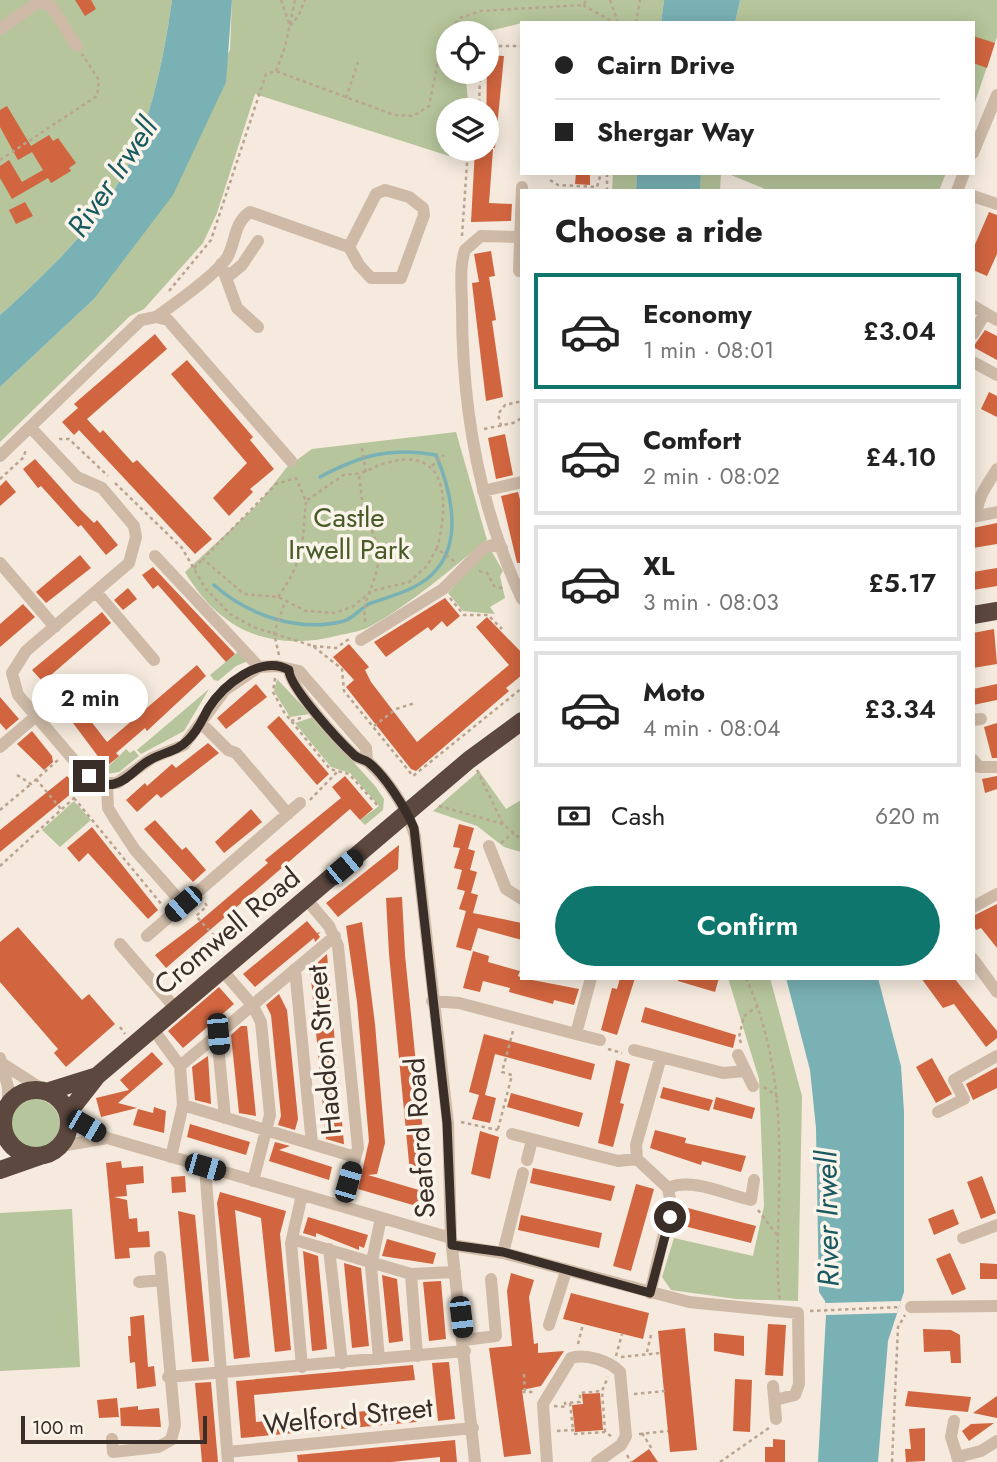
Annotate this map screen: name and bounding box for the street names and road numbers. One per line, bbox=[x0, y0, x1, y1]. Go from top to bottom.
street label: Cromwell Road bbox=[145, 857, 309, 1005]
street label: Haddon Street bbox=[296, 963, 352, 1137]
street label: Seaford Road bbox=[394, 1056, 446, 1220]
street label: Welford Street bbox=[261, 1387, 435, 1445]

